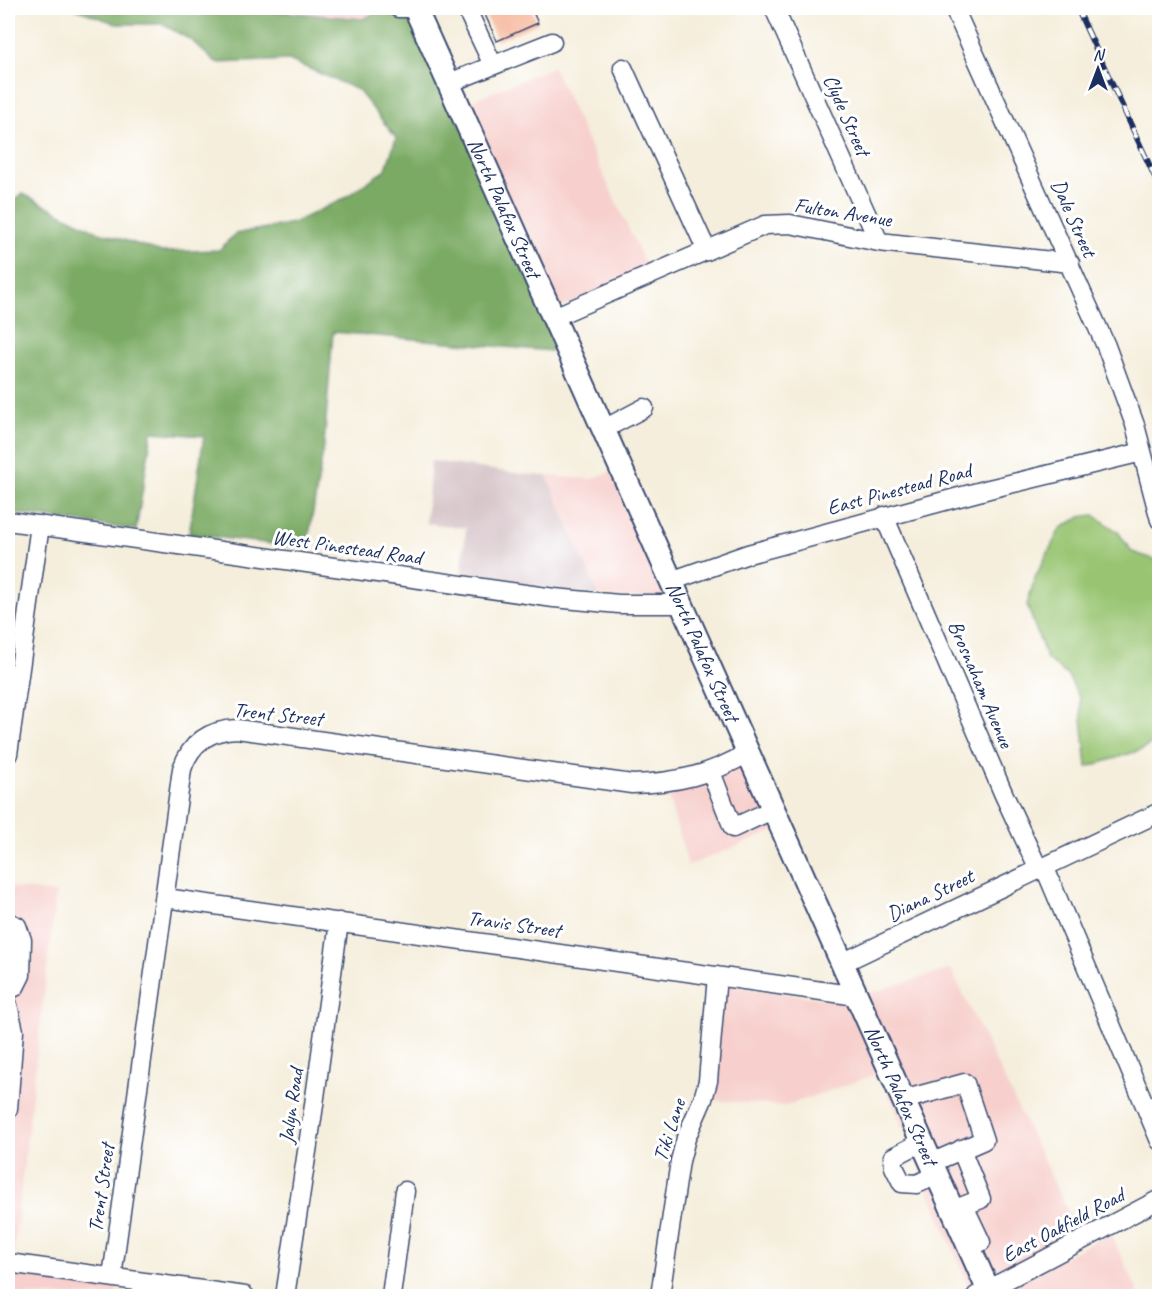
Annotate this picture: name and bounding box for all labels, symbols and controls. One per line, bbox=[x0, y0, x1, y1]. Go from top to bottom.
north arrow bbox=[1068, 39, 1128, 99]
text: N bbox=[1093, 45, 1106, 65]
street label: Clyde Street bbox=[818, 70, 878, 162]
street label: North Palafox Street bbox=[462, 134, 548, 284]
street label: Dale Street bbox=[1045, 175, 1103, 263]
street label: Fulton Avenue bbox=[793, 191, 895, 233]
street label: East Pinestead Road bbox=[824, 456, 977, 521]
street label: West Pinestead Road bbox=[271, 524, 427, 571]
street label: North Palafox Street bbox=[660, 578, 747, 728]
street label: Brosnaham Avenue bbox=[943, 617, 1020, 753]
street label: Trent Street bbox=[232, 696, 327, 732]
street label: Diana Street bbox=[882, 862, 979, 927]
street label: Travis Street bbox=[466, 905, 565, 944]
street label: North Palafox Street bbox=[859, 1021, 945, 1172]
street label: Jalyn Road bbox=[273, 1063, 310, 1146]
street label: Tiki Lane bbox=[647, 1093, 692, 1164]
street label: Trent Street bbox=[82, 1139, 120, 1234]
street label: East Oakfield Road bbox=[998, 1181, 1131, 1268]

